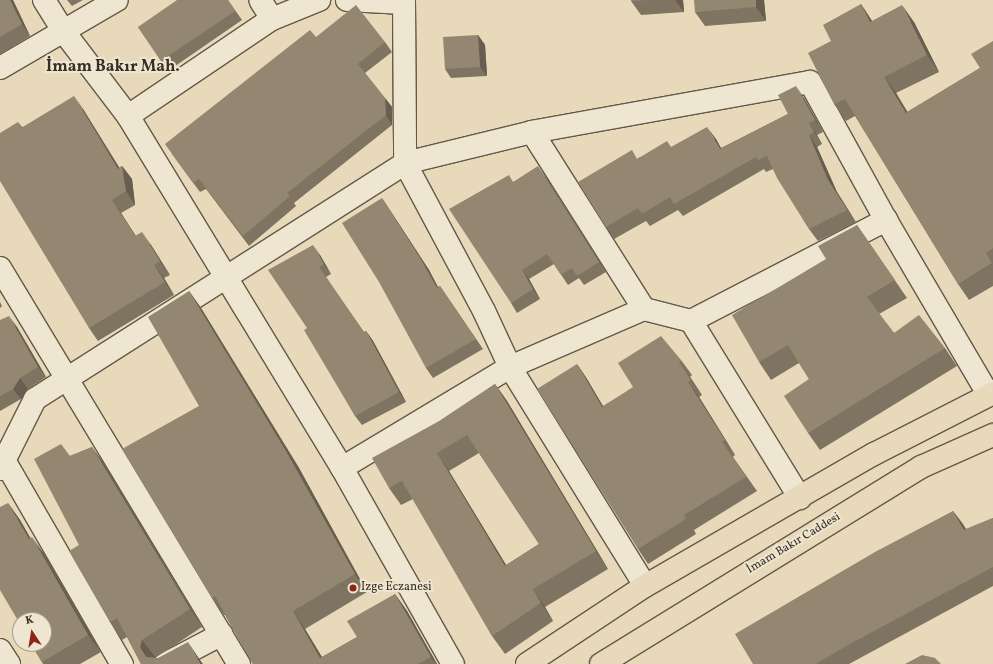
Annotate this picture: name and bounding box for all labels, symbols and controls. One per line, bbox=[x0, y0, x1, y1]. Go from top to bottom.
district label: İmam Bakır Mah. bbox=[46, 57, 180, 77]
street label: İmam Bakır Caddesi bbox=[745, 510, 843, 578]
place label: Izge Eczanesi bbox=[361, 581, 432, 595]
marker: Izge Eczanesi bbox=[348, 583, 358, 593]
north arrow bbox=[12, 612, 52, 652]
text: K bbox=[24, 613, 35, 629]

